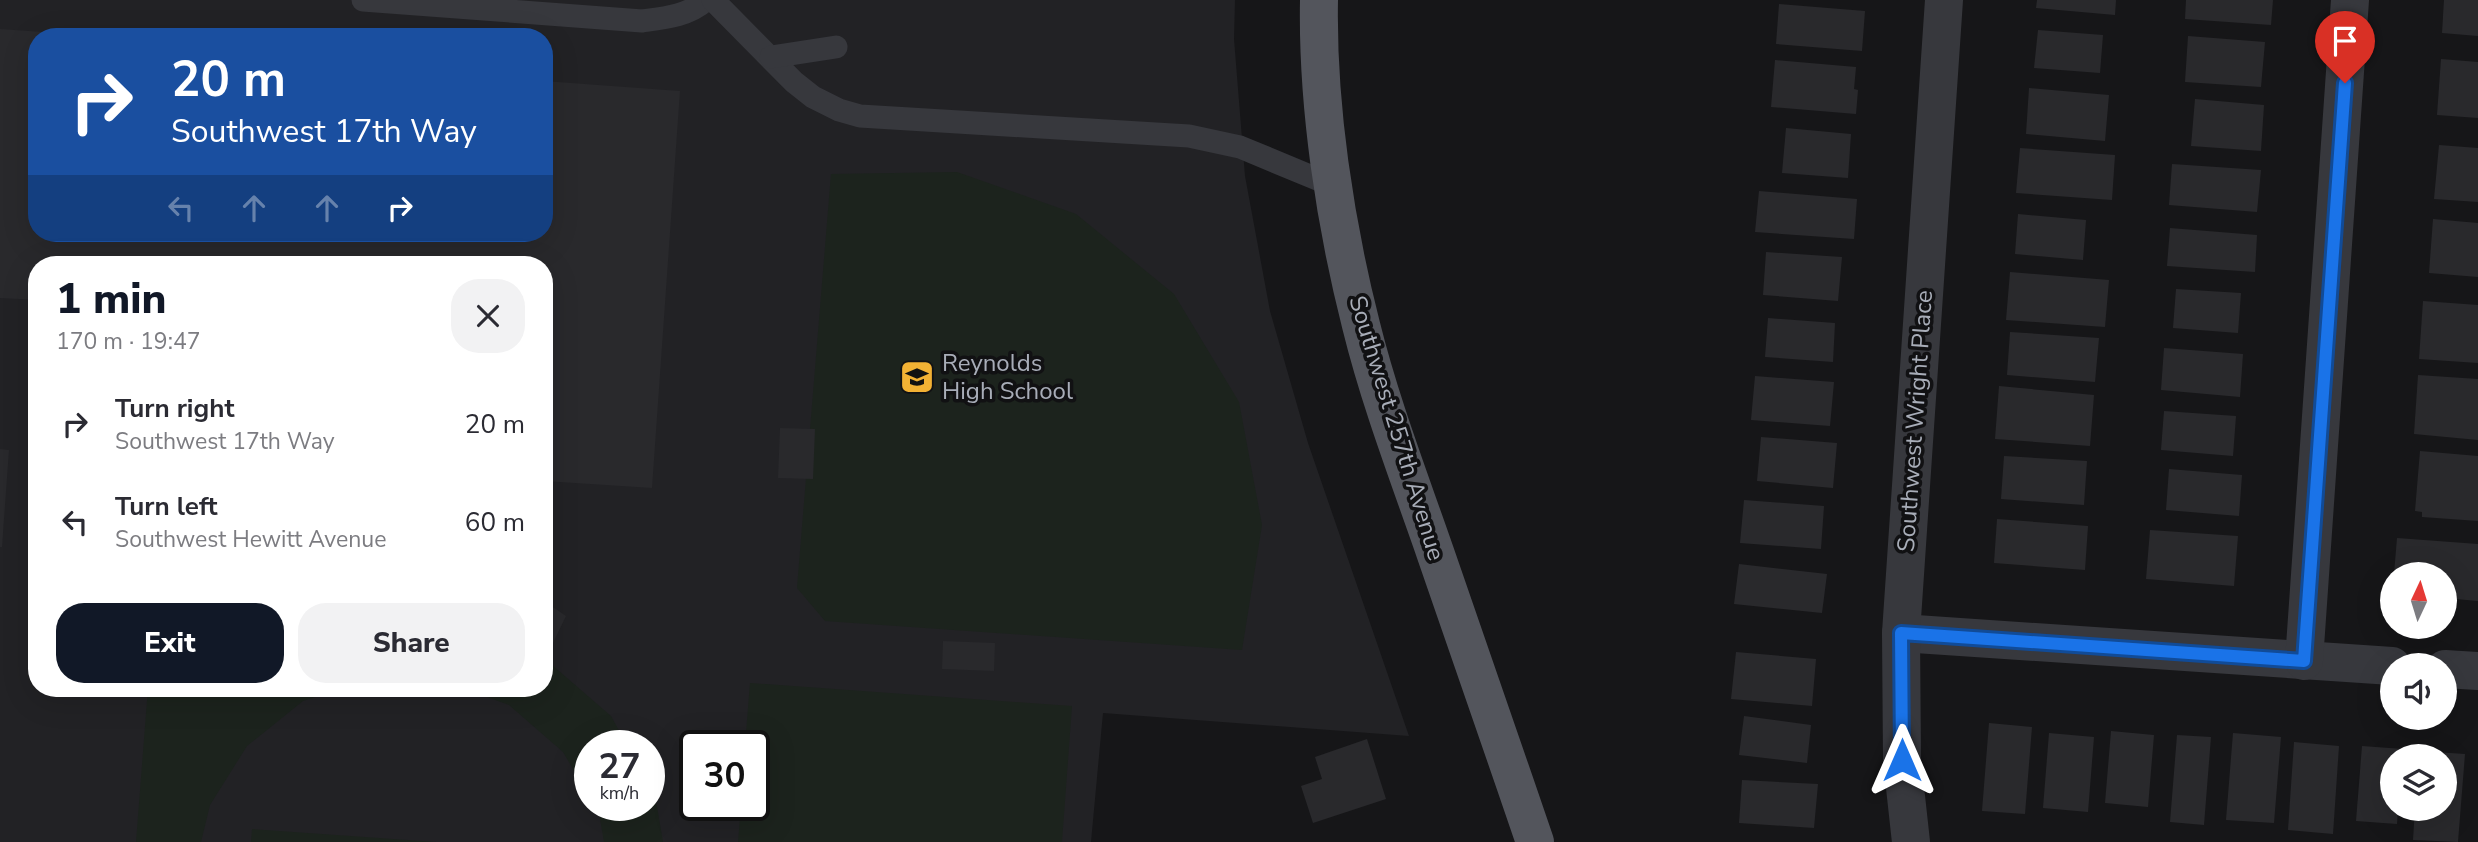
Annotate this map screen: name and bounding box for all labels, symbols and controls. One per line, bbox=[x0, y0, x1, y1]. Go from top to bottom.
pin bbox=[2315, 11, 2375, 83]
icon: arrive bbox=[2326, 22, 2364, 60]
text: 20 m bbox=[171, 46, 286, 113]
icon: right bbox=[56, 56, 147, 147]
text: Southwest 17th Way bbox=[171, 110, 477, 153]
icon: left bbox=[162, 189, 200, 227]
icon: ahead bbox=[235, 189, 273, 227]
icon: ahead bbox=[308, 189, 346, 227]
icon: right bbox=[381, 189, 419, 227]
text: 1 min bbox=[56, 271, 166, 328]
button: close bbox=[451, 279, 525, 353]
street label: Southwest Wright Place bbox=[1890, 289, 1940, 553]
street label: Southwest 257th Avenue bbox=[1341, 292, 1453, 564]
text: 170 m · 19:47 bbox=[56, 326, 201, 357]
place label: Reynolds High School bbox=[942, 347, 1073, 407]
school or university icon: Reynolds High School bbox=[898, 358, 936, 396]
text: Turn right bbox=[115, 391, 234, 426]
icon: right bbox=[56, 405, 94, 443]
text: 20 m bbox=[465, 407, 525, 442]
text: Southwest 17th Way bbox=[115, 426, 335, 457]
text: Turn left bbox=[115, 489, 218, 524]
icon: left bbox=[56, 503, 94, 541]
text: 60 m bbox=[465, 505, 525, 540]
text: Southwest Hewitt Avenue bbox=[115, 524, 386, 555]
north arrow bbox=[2380, 562, 2457, 639]
map controls bbox=[2380, 562, 2457, 821]
button: Exit bbox=[56, 603, 284, 683]
button: Share bbox=[298, 603, 525, 683]
button: sound bbox=[2380, 653, 2457, 730]
position arrow bbox=[1865, 723, 1939, 797]
speed limit sign: 30 bbox=[679, 730, 770, 821]
text: 27 bbox=[598, 743, 641, 790]
button: layers bbox=[2380, 744, 2457, 821]
text: km/h bbox=[600, 781, 639, 805]

